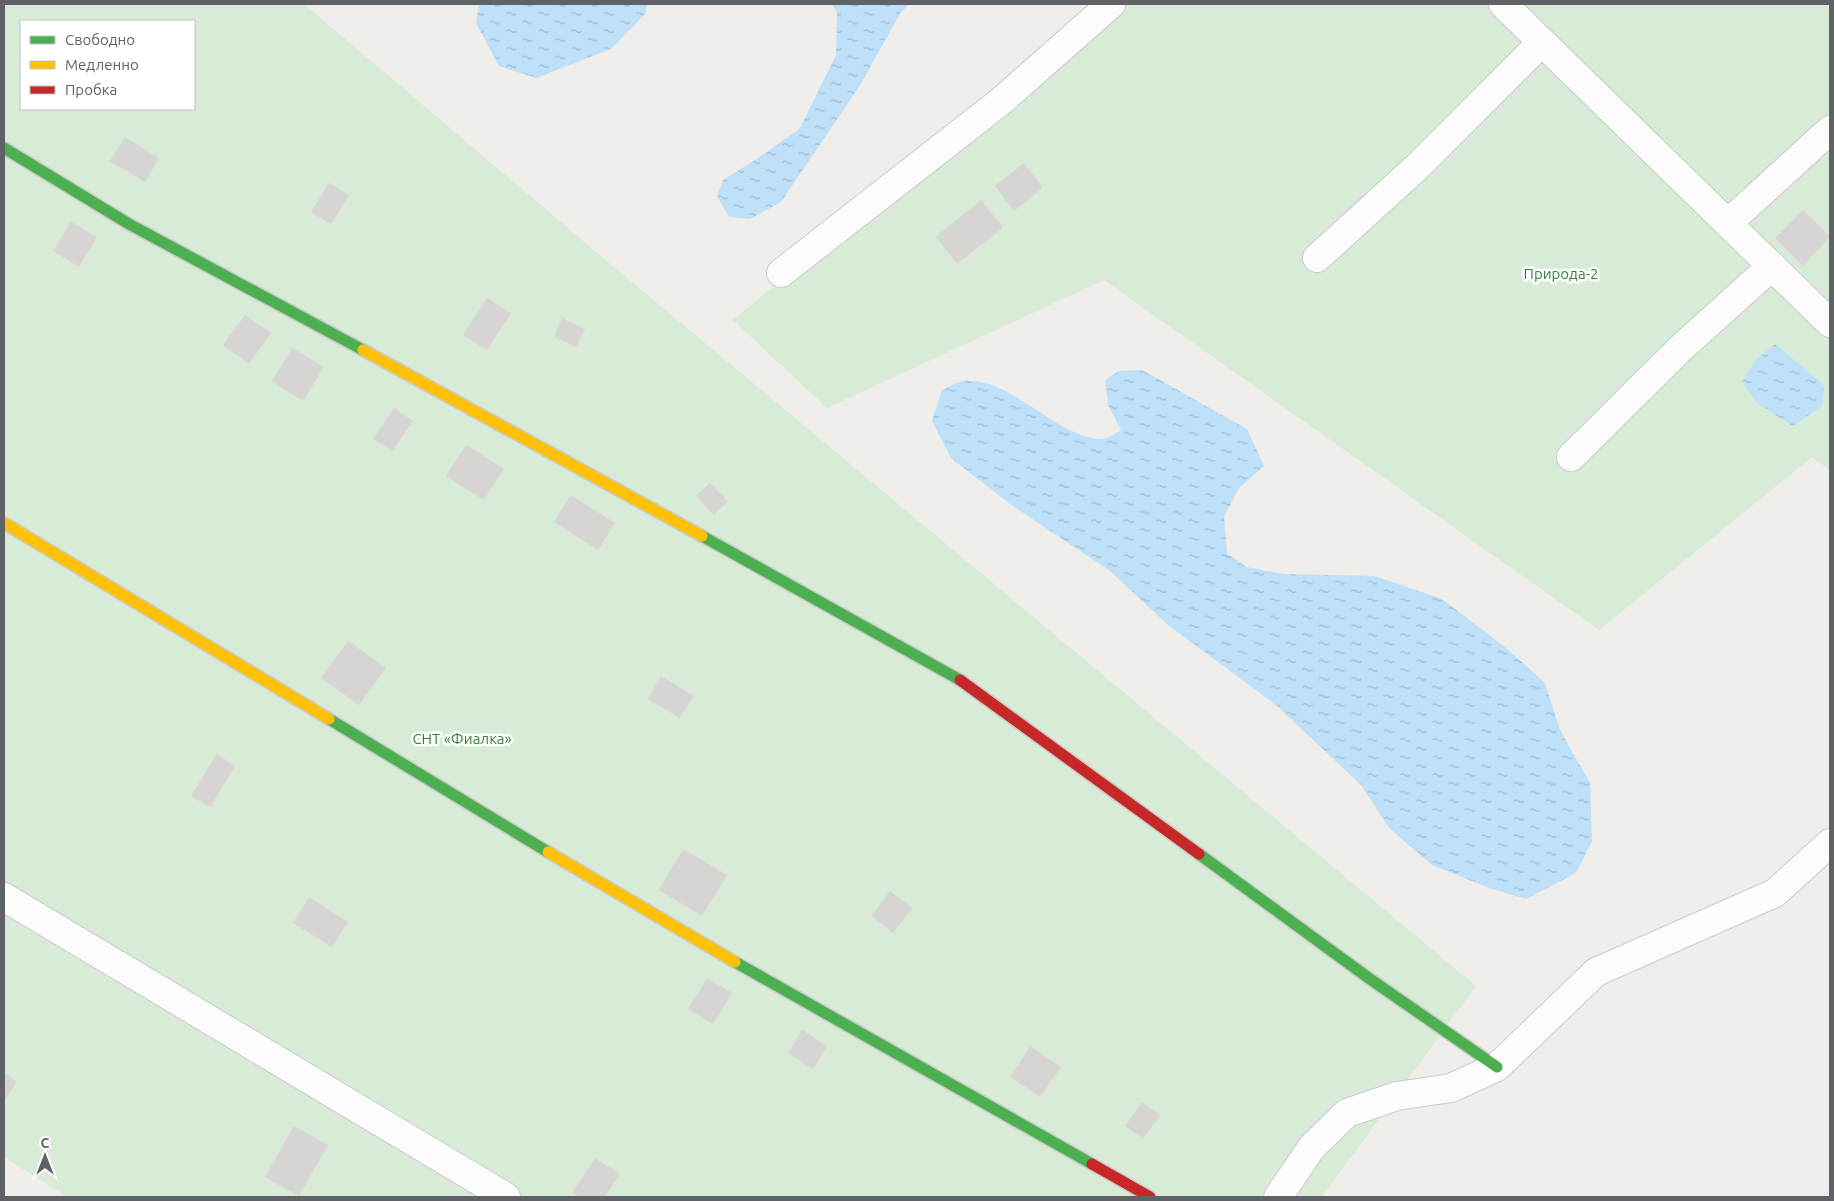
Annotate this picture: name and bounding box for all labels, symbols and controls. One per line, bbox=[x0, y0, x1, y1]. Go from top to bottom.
legend bbox=[20, 20, 195, 110]
text: Свободно bbox=[65, 31, 135, 48]
text: Медленно bbox=[65, 56, 139, 73]
text: Пробка bbox=[65, 81, 117, 98]
park label: Природа-2 bbox=[1524, 265, 1598, 282]
park label: СНТ «Фиалка» bbox=[412, 730, 512, 747]
north arrow bbox=[20, 1131, 70, 1181]
text: С bbox=[41, 1135, 50, 1151]

